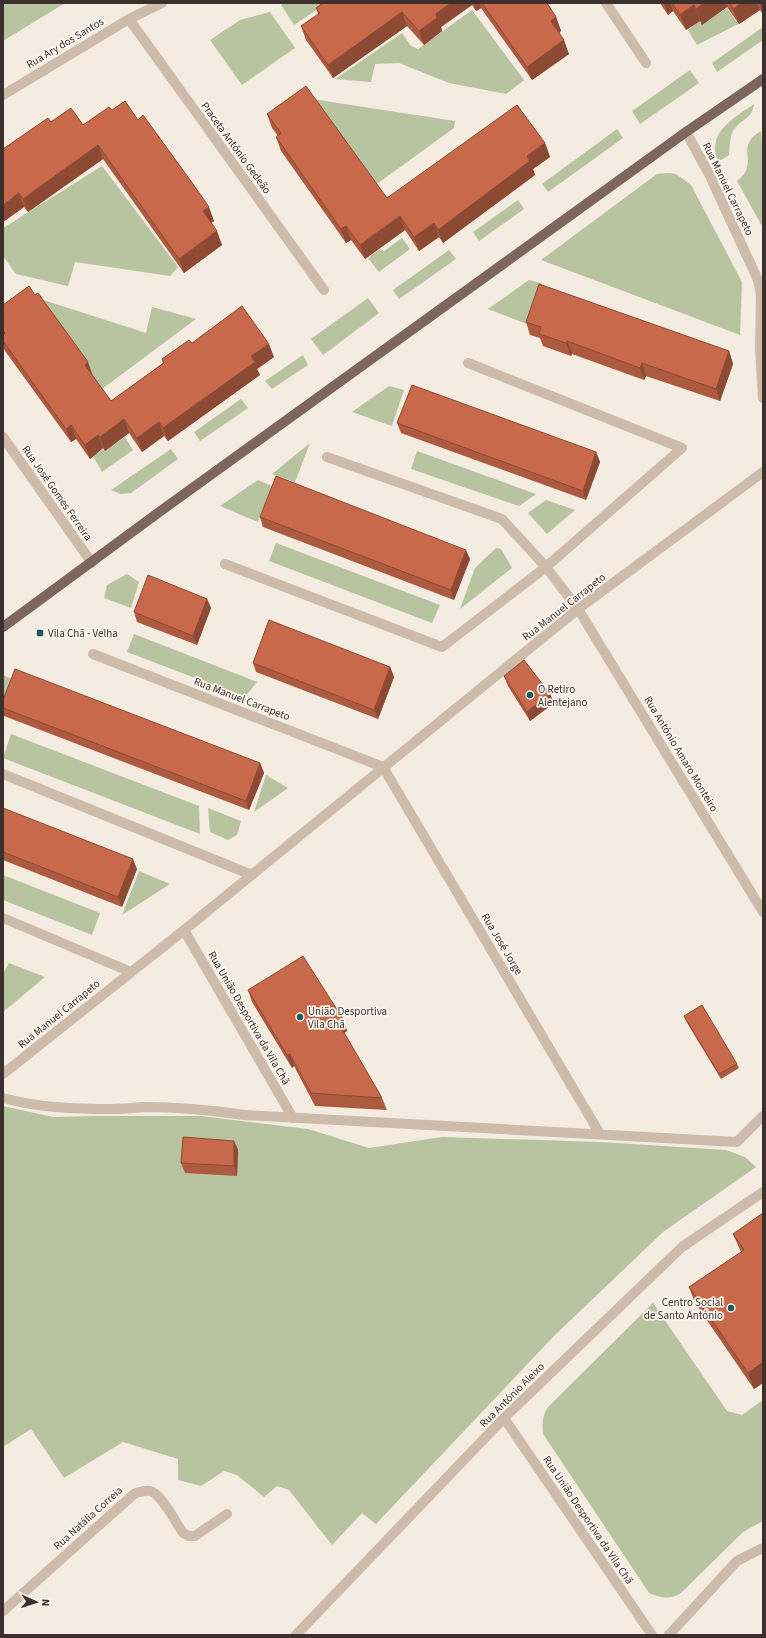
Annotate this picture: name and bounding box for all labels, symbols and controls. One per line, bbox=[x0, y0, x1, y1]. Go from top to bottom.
street label: Rua Ary dos Santos bbox=[24, 14, 107, 72]
street label: Praceta António Gedeão bbox=[198, 99, 274, 197]
street label: Rua Manuel Carrapeto bbox=[699, 140, 757, 238]
street label: Rua José Gomes Ferreira bbox=[18, 442, 96, 544]
street label: Rua Manuel Carrapeto bbox=[519, 570, 609, 644]
place label: Vila Chã - Velha bbox=[48, 626, 118, 641]
marker: Vila Chã - Velha bbox=[35, 628, 45, 638]
street label: Rua Manuel Carrapeto bbox=[192, 674, 292, 724]
place label: O Retiro Alentejano bbox=[538, 682, 588, 710]
marker: O Retiro Alentejano bbox=[525, 690, 535, 700]
street label: Rua António Amaro Monteiro bbox=[641, 693, 722, 815]
street label: Rua José Jorge bbox=[478, 910, 527, 978]
street label: Rua União Desportiva da Vila Chã bbox=[205, 948, 293, 1088]
street label: Rua Manuel Carrapeto bbox=[15, 976, 103, 1052]
place label: União Desportiva Vila Chã bbox=[308, 1004, 387, 1032]
marker: União Desportiva Vila Chã bbox=[295, 1012, 305, 1022]
place label: Centro Social de Santo António bbox=[644, 1295, 723, 1323]
marker: Centro Social de Santo António bbox=[726, 1303, 736, 1313]
street label: Rua António Aleixo bbox=[476, 1359, 548, 1431]
street label: Rua União Desportiva da Vila Chã bbox=[539, 1453, 637, 1587]
street label: Rua Natália Correia bbox=[50, 1483, 126, 1553]
north arrow bbox=[16, 1582, 56, 1622]
text: N bbox=[38, 1598, 53, 1607]

